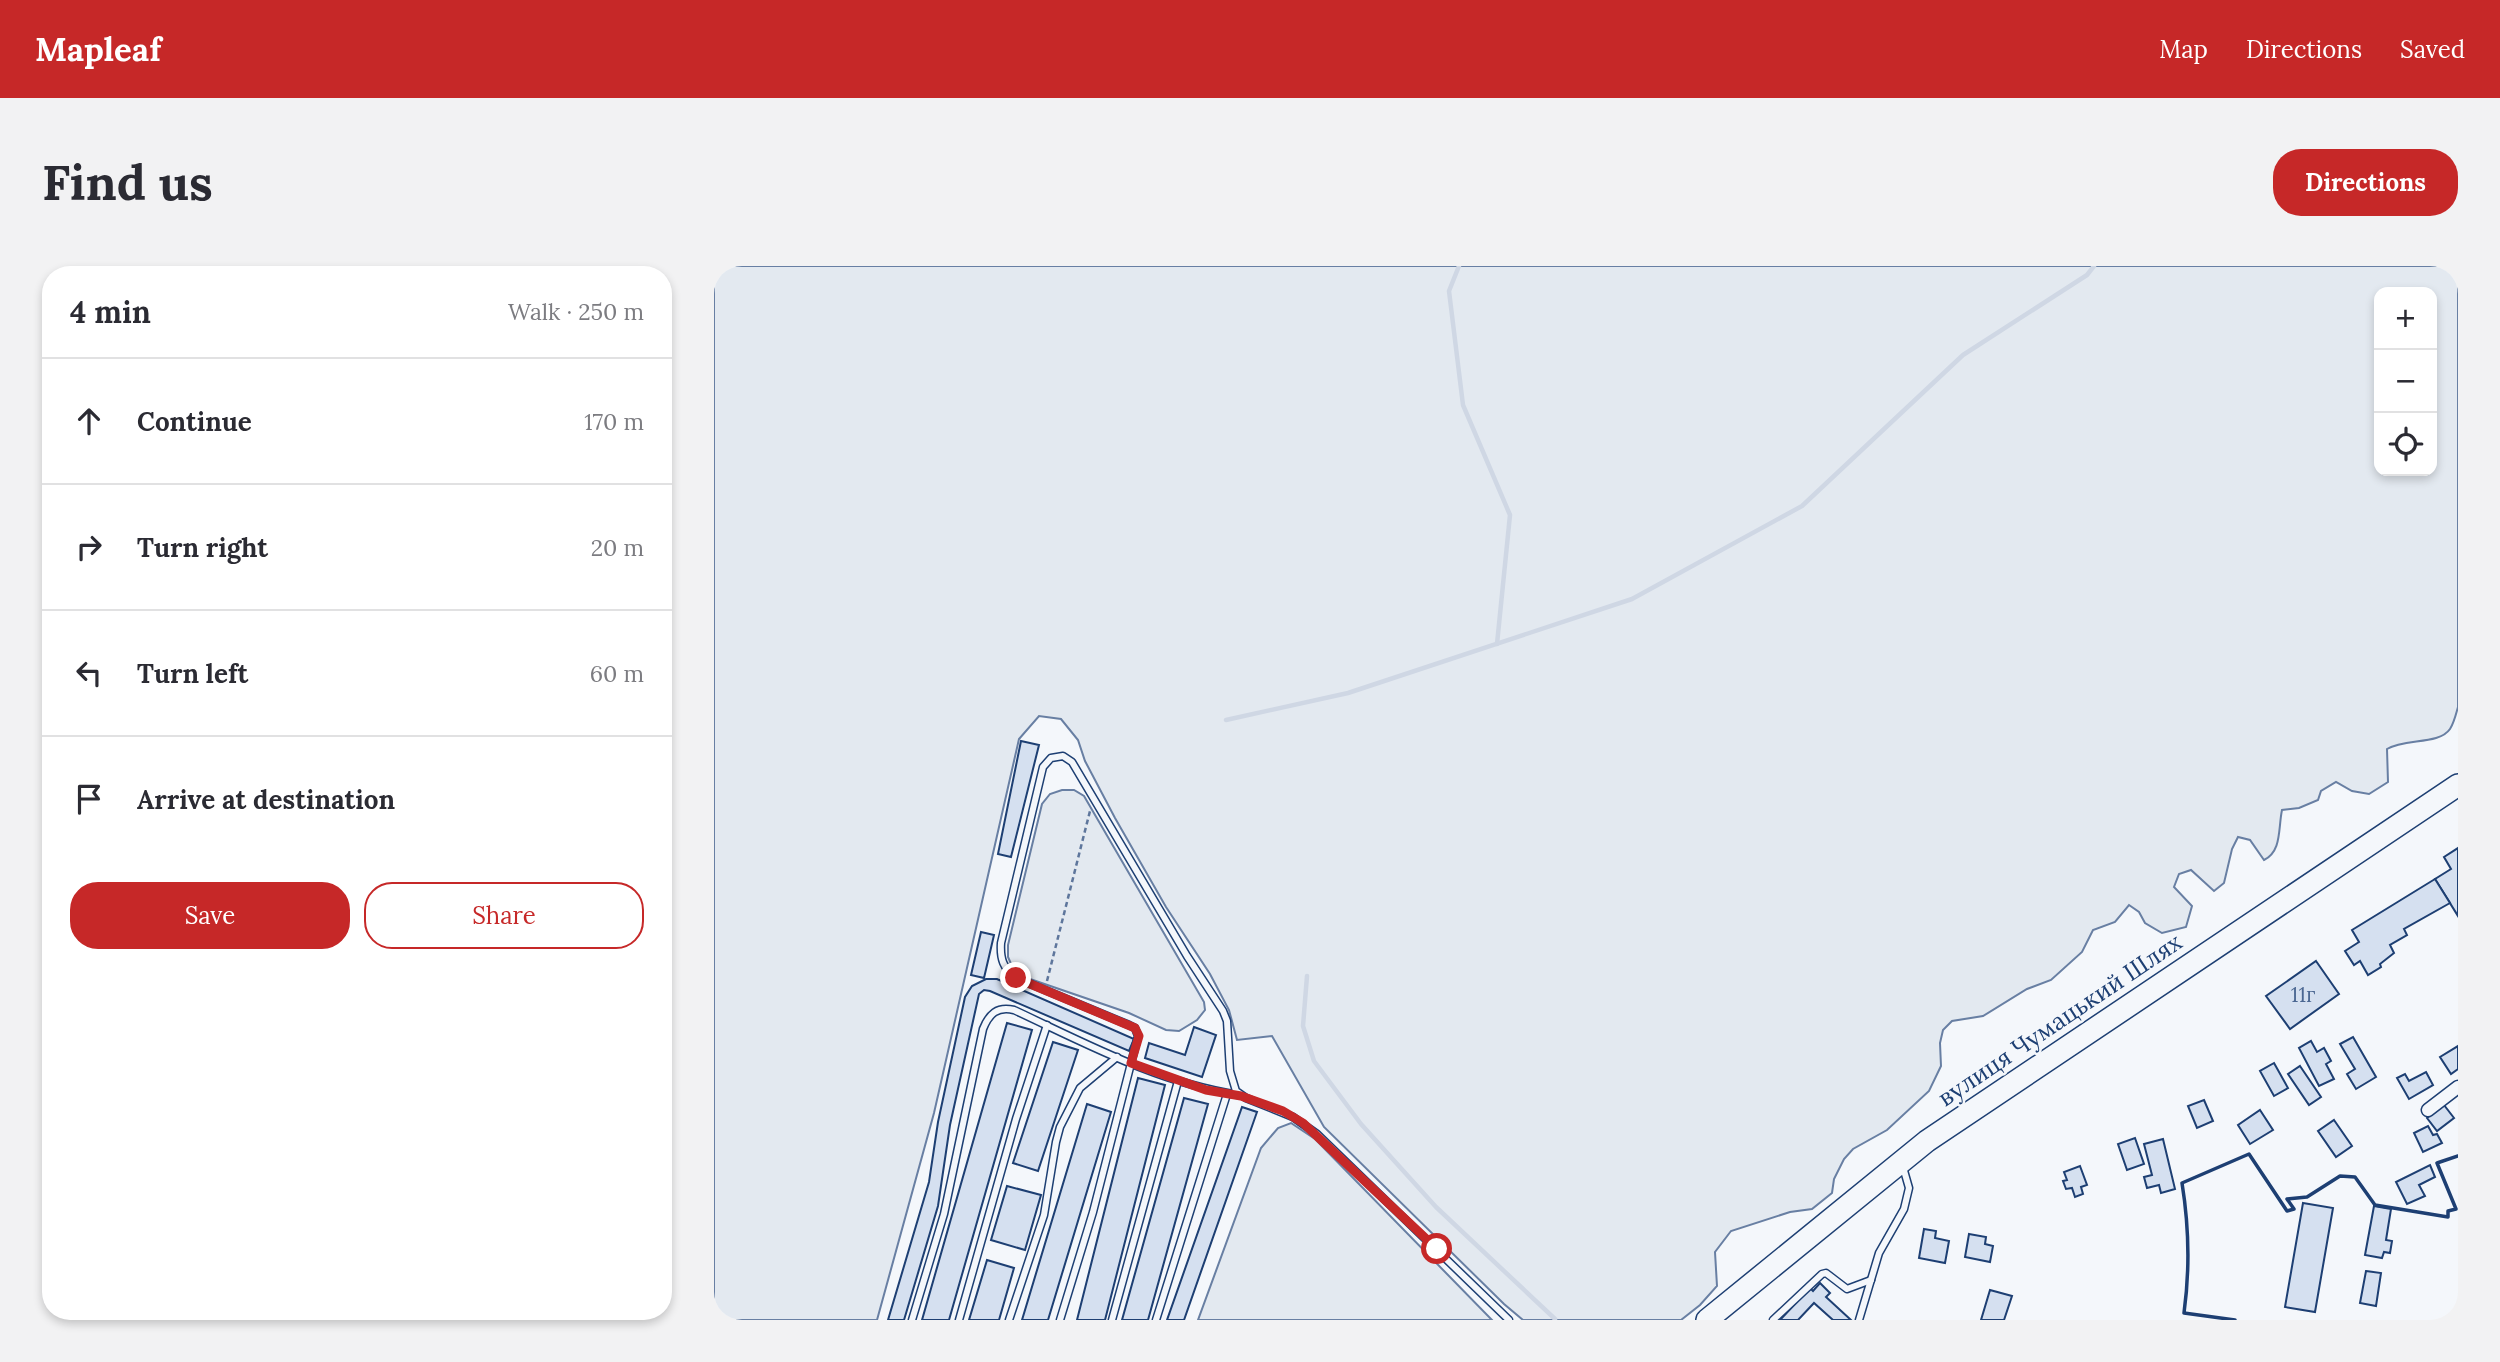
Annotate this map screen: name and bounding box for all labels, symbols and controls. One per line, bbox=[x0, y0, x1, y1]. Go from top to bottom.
text: Mapleaf bbox=[35, 28, 161, 70]
text: Map bbox=[2159, 34, 2208, 65]
text: Directions bbox=[2246, 34, 2362, 65]
text: Saved bbox=[2400, 34, 2465, 65]
button: Directions bbox=[2273, 149, 2458, 216]
text: Find us bbox=[42, 151, 213, 213]
map controls bbox=[2374, 287, 2437, 476]
button: + bbox=[2374, 287, 2437, 350]
text: 4 min bbox=[70, 293, 151, 331]
text: Walk · 250 m bbox=[508, 297, 644, 326]
button: − bbox=[2374, 350, 2437, 413]
icon: ahead bbox=[70, 402, 108, 440]
text: Continue bbox=[137, 405, 252, 438]
text: 170 m bbox=[584, 407, 644, 436]
button: locate bbox=[2374, 413, 2437, 476]
icon: right bbox=[70, 528, 108, 566]
text: Turn right bbox=[137, 531, 268, 564]
text: 20 m bbox=[591, 533, 644, 562]
icon: left bbox=[70, 654, 108, 692]
text: Turn left bbox=[137, 657, 248, 690]
text: 60 m bbox=[590, 659, 644, 688]
icon: arrive bbox=[70, 780, 108, 818]
text: Arrive at destination bbox=[137, 783, 395, 816]
button: Save bbox=[70, 882, 350, 949]
button: Share bbox=[364, 882, 644, 949]
street label: вулиця Чумацький Шлях bbox=[1932, 926, 2188, 1113]
route end bbox=[1000, 962, 1031, 993]
house number: 11г bbox=[2291, 981, 2315, 1008]
route start bbox=[1421, 1233, 1452, 1264]

